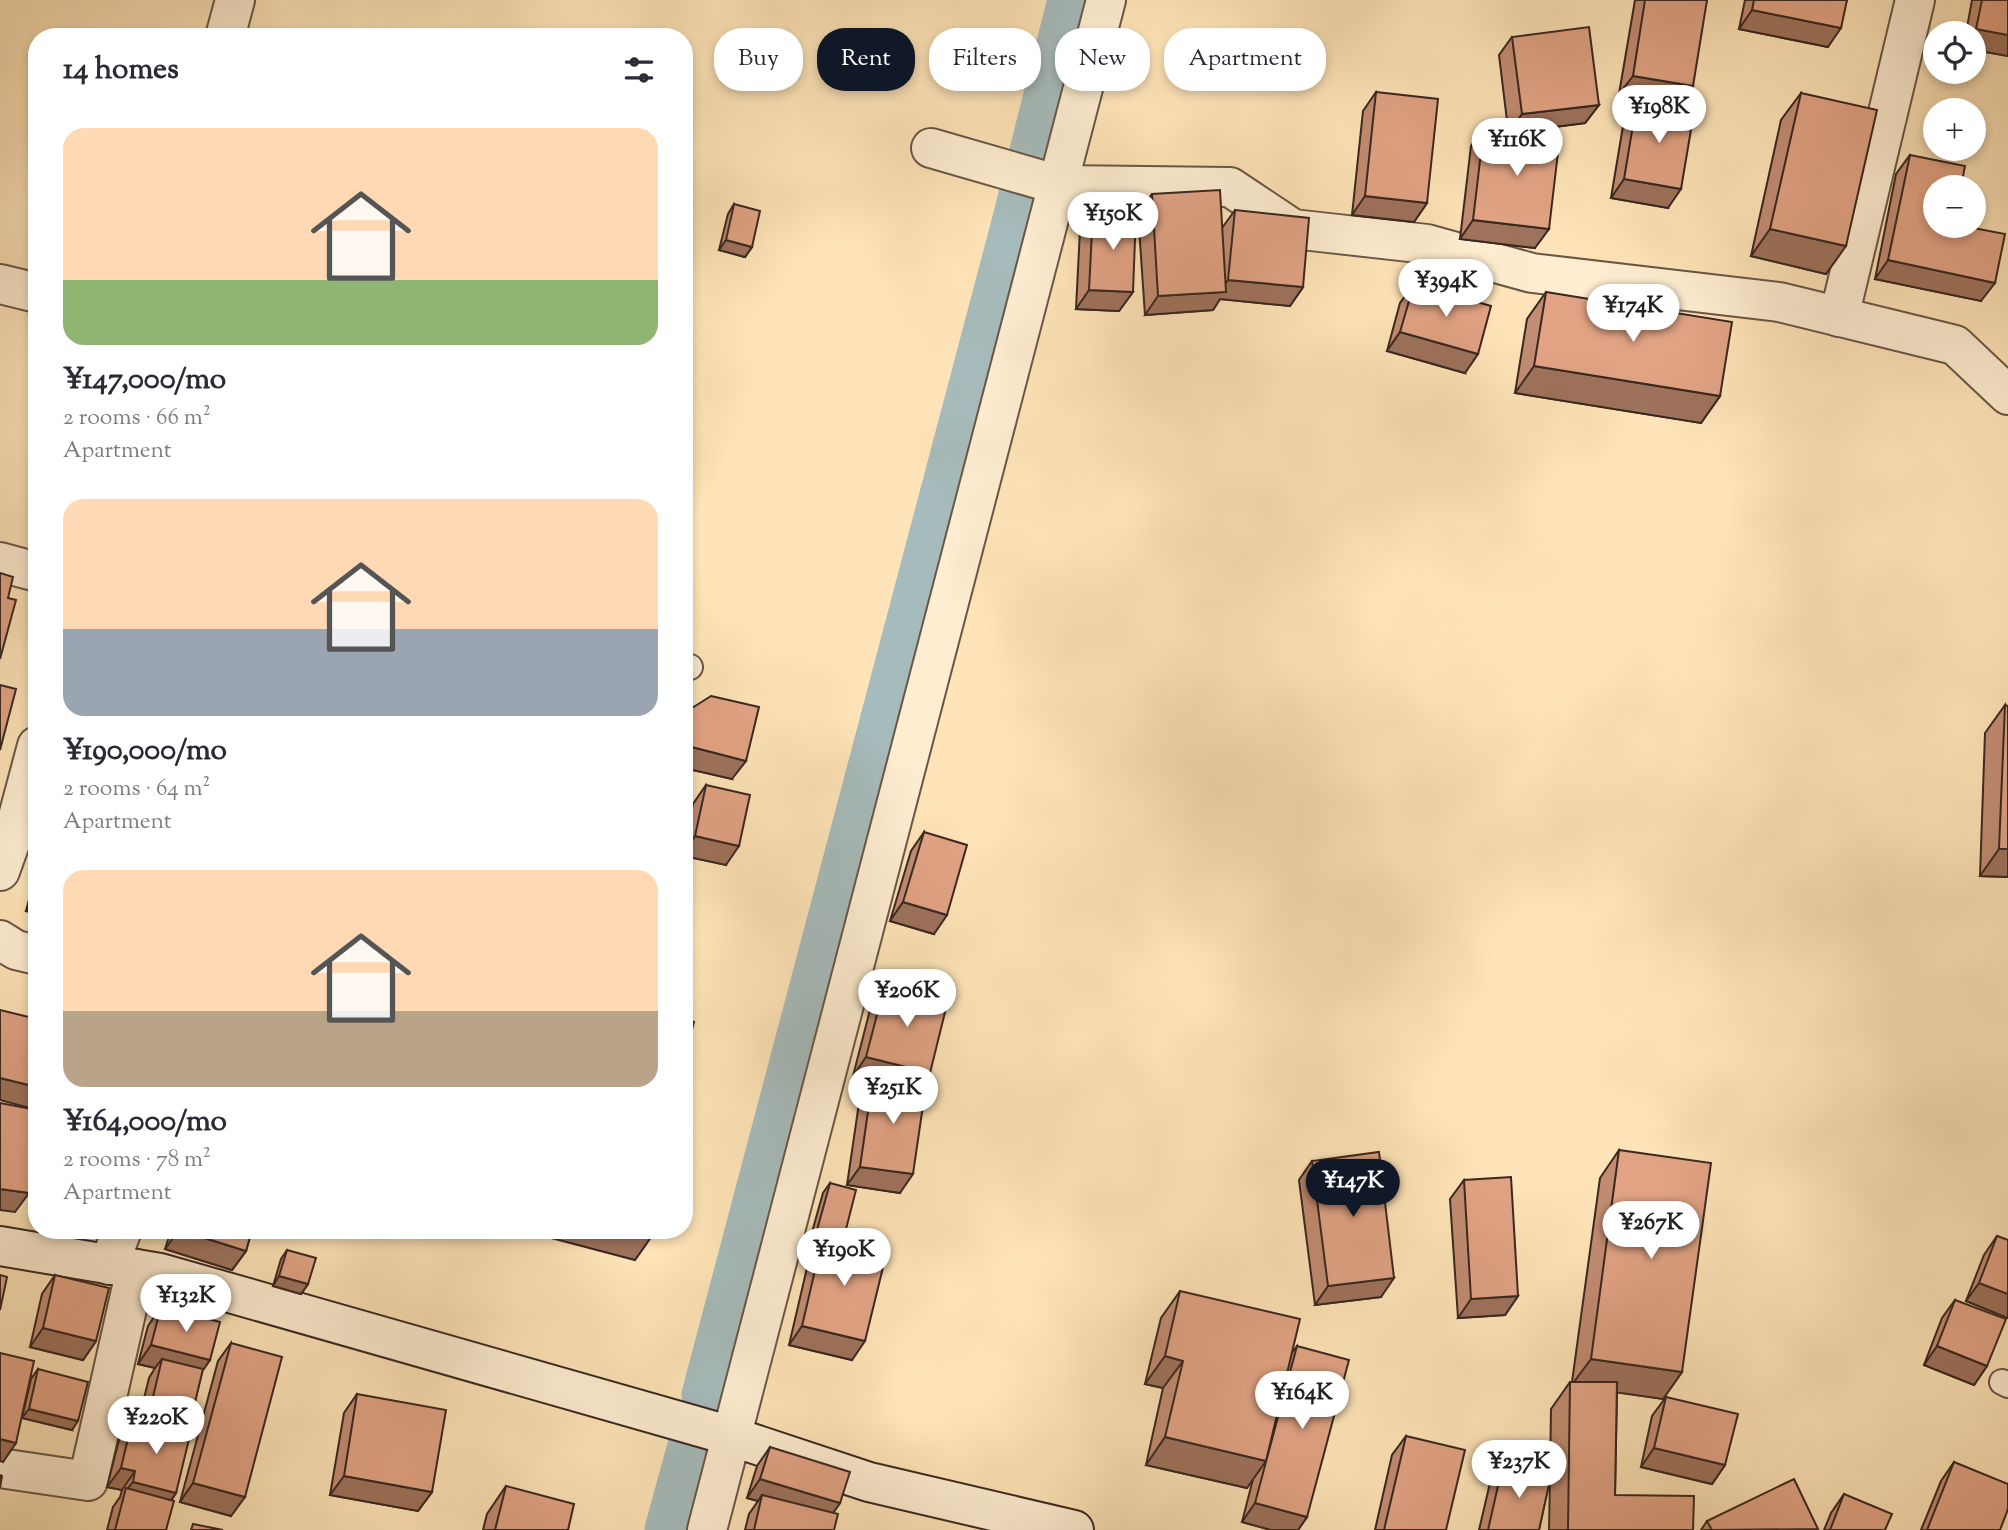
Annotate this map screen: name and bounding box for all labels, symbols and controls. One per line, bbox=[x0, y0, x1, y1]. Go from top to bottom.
map controls bbox=[1923, 21, 1986, 238]
button: locate bbox=[1923, 21, 1986, 84]
chip: Buy bbox=[714, 28, 803, 91]
chip: Rent bbox=[817, 28, 915, 91]
chip: Filters bbox=[929, 28, 1041, 91]
chip: New bbox=[1055, 28, 1150, 91]
chip: Apartment bbox=[1164, 28, 1326, 91]
text: 14 homes bbox=[63, 49, 179, 92]
icon: filters bbox=[620, 51, 658, 89]
pin: ¥198K bbox=[1610, 86, 1708, 145]
text: ¥198K bbox=[1628, 91, 1690, 124]
button: + bbox=[1923, 98, 1986, 161]
pin: ¥116K bbox=[1468, 118, 1566, 178]
text: ¥116K bbox=[1488, 124, 1546, 157]
icon: home bbox=[298, 173, 424, 299]
button: − bbox=[1923, 175, 1986, 238]
pin: ¥150K bbox=[1064, 192, 1162, 252]
text: ¥150K bbox=[1083, 198, 1143, 231]
pin: ¥394K bbox=[1397, 260, 1495, 319]
text: ¥394K bbox=[1414, 265, 1478, 298]
pin: ¥174K bbox=[1584, 284, 1682, 344]
text: ¥174K bbox=[1603, 290, 1663, 323]
text: ¥147,000/mo bbox=[63, 359, 226, 402]
text: 2 rooms · 66 m² bbox=[63, 402, 211, 435]
text: Apartment bbox=[63, 435, 172, 468]
icon: home bbox=[298, 544, 424, 670]
text: ¥190,000/mo bbox=[63, 730, 227, 773]
text: 2 rooms · 64 m² bbox=[63, 773, 210, 806]
text: Apartment bbox=[63, 806, 172, 839]
icon: home bbox=[298, 915, 424, 1041]
pin: ¥206K bbox=[858, 970, 956, 1029]
text: ¥206K bbox=[874, 975, 940, 1008]
pin: ¥251K bbox=[844, 1066, 942, 1126]
text: ¥251K bbox=[864, 1072, 922, 1105]
text: ¥164,000/mo bbox=[63, 1101, 227, 1144]
text: 2 rooms · 78 m² bbox=[63, 1144, 211, 1177]
pin: ¥147K bbox=[1304, 1160, 1402, 1219]
text: ¥147K bbox=[1322, 1165, 1384, 1198]
text: Apartment bbox=[63, 1177, 172, 1210]
pin: ¥267K bbox=[1602, 1202, 1700, 1261]
text: ¥267K bbox=[1619, 1207, 1683, 1240]
pin: ¥190K bbox=[795, 1228, 893, 1288]
text: ¥190K bbox=[813, 1234, 875, 1267]
pin: ¥132K bbox=[137, 1274, 235, 1334]
text: ¥132K bbox=[156, 1280, 216, 1313]
pin: ¥164K bbox=[1253, 1372, 1351, 1431]
text: ¥164K bbox=[1271, 1377, 1333, 1410]
pin: ¥220K bbox=[107, 1396, 205, 1456]
text: ¥220K bbox=[124, 1402, 188, 1435]
pin: ¥237K bbox=[1470, 1440, 1568, 1500]
text: ¥237K bbox=[1488, 1446, 1550, 1479]

